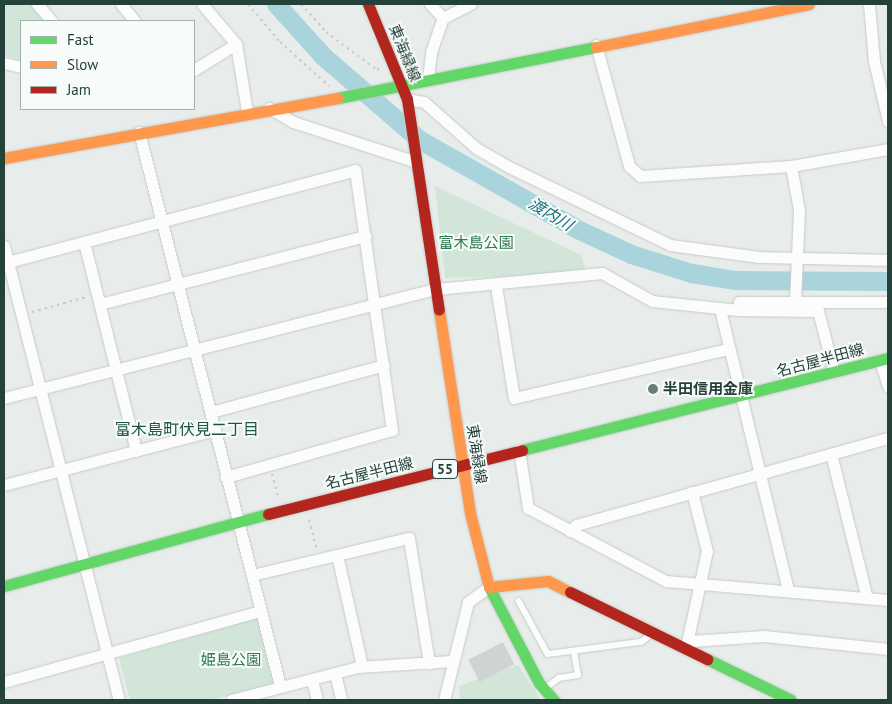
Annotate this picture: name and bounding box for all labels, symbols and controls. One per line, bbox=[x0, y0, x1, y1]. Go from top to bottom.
legend bbox=[20, 20, 195, 110]
street label: 東海緑線 bbox=[385, 22, 425, 84]
text: Fast bbox=[67, 30, 94, 49]
text: Slow bbox=[67, 55, 98, 74]
text: Jam bbox=[67, 80, 91, 99]
water label: 渡内川 bbox=[525, 193, 577, 235]
park label: 富木島公園 bbox=[439, 234, 513, 252]
street label: 名古屋半田線 bbox=[774, 340, 866, 380]
place label: 半田信用金庫 bbox=[663, 380, 753, 398]
marker: 半田信用金庫 bbox=[647, 383, 659, 395]
district label: 富木島町伏見二丁目 bbox=[115, 419, 259, 439]
street label: 東海緑線 bbox=[463, 423, 491, 485]
street label: 名古屋半田線 bbox=[323, 453, 415, 493]
road number: 55 bbox=[431, 458, 459, 480]
park label: 姫島公園 bbox=[201, 651, 261, 669]

